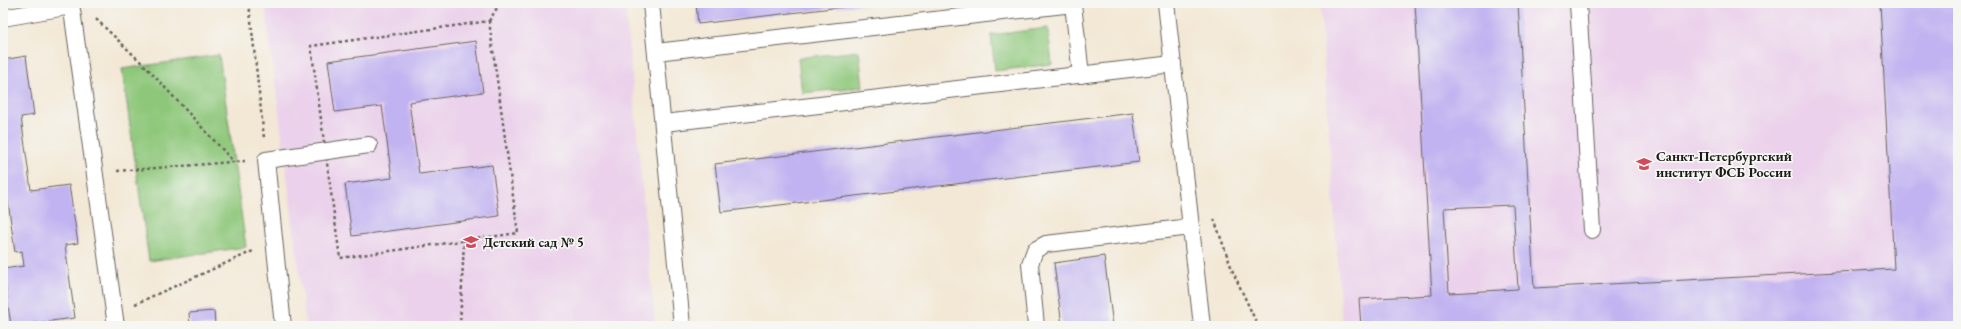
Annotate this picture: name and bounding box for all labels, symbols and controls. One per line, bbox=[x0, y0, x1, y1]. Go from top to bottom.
place label: Санкт-Петербургский институт ФСБ России bbox=[1656, 147, 1792, 181]
school or university icon: Санкт-Петербургский институт ФСБ России bbox=[1635, 155, 1653, 173]
school or university icon: Детский сад № 5 bbox=[462, 233, 480, 251]
place label: Детский сад № 5 bbox=[483, 233, 584, 251]

